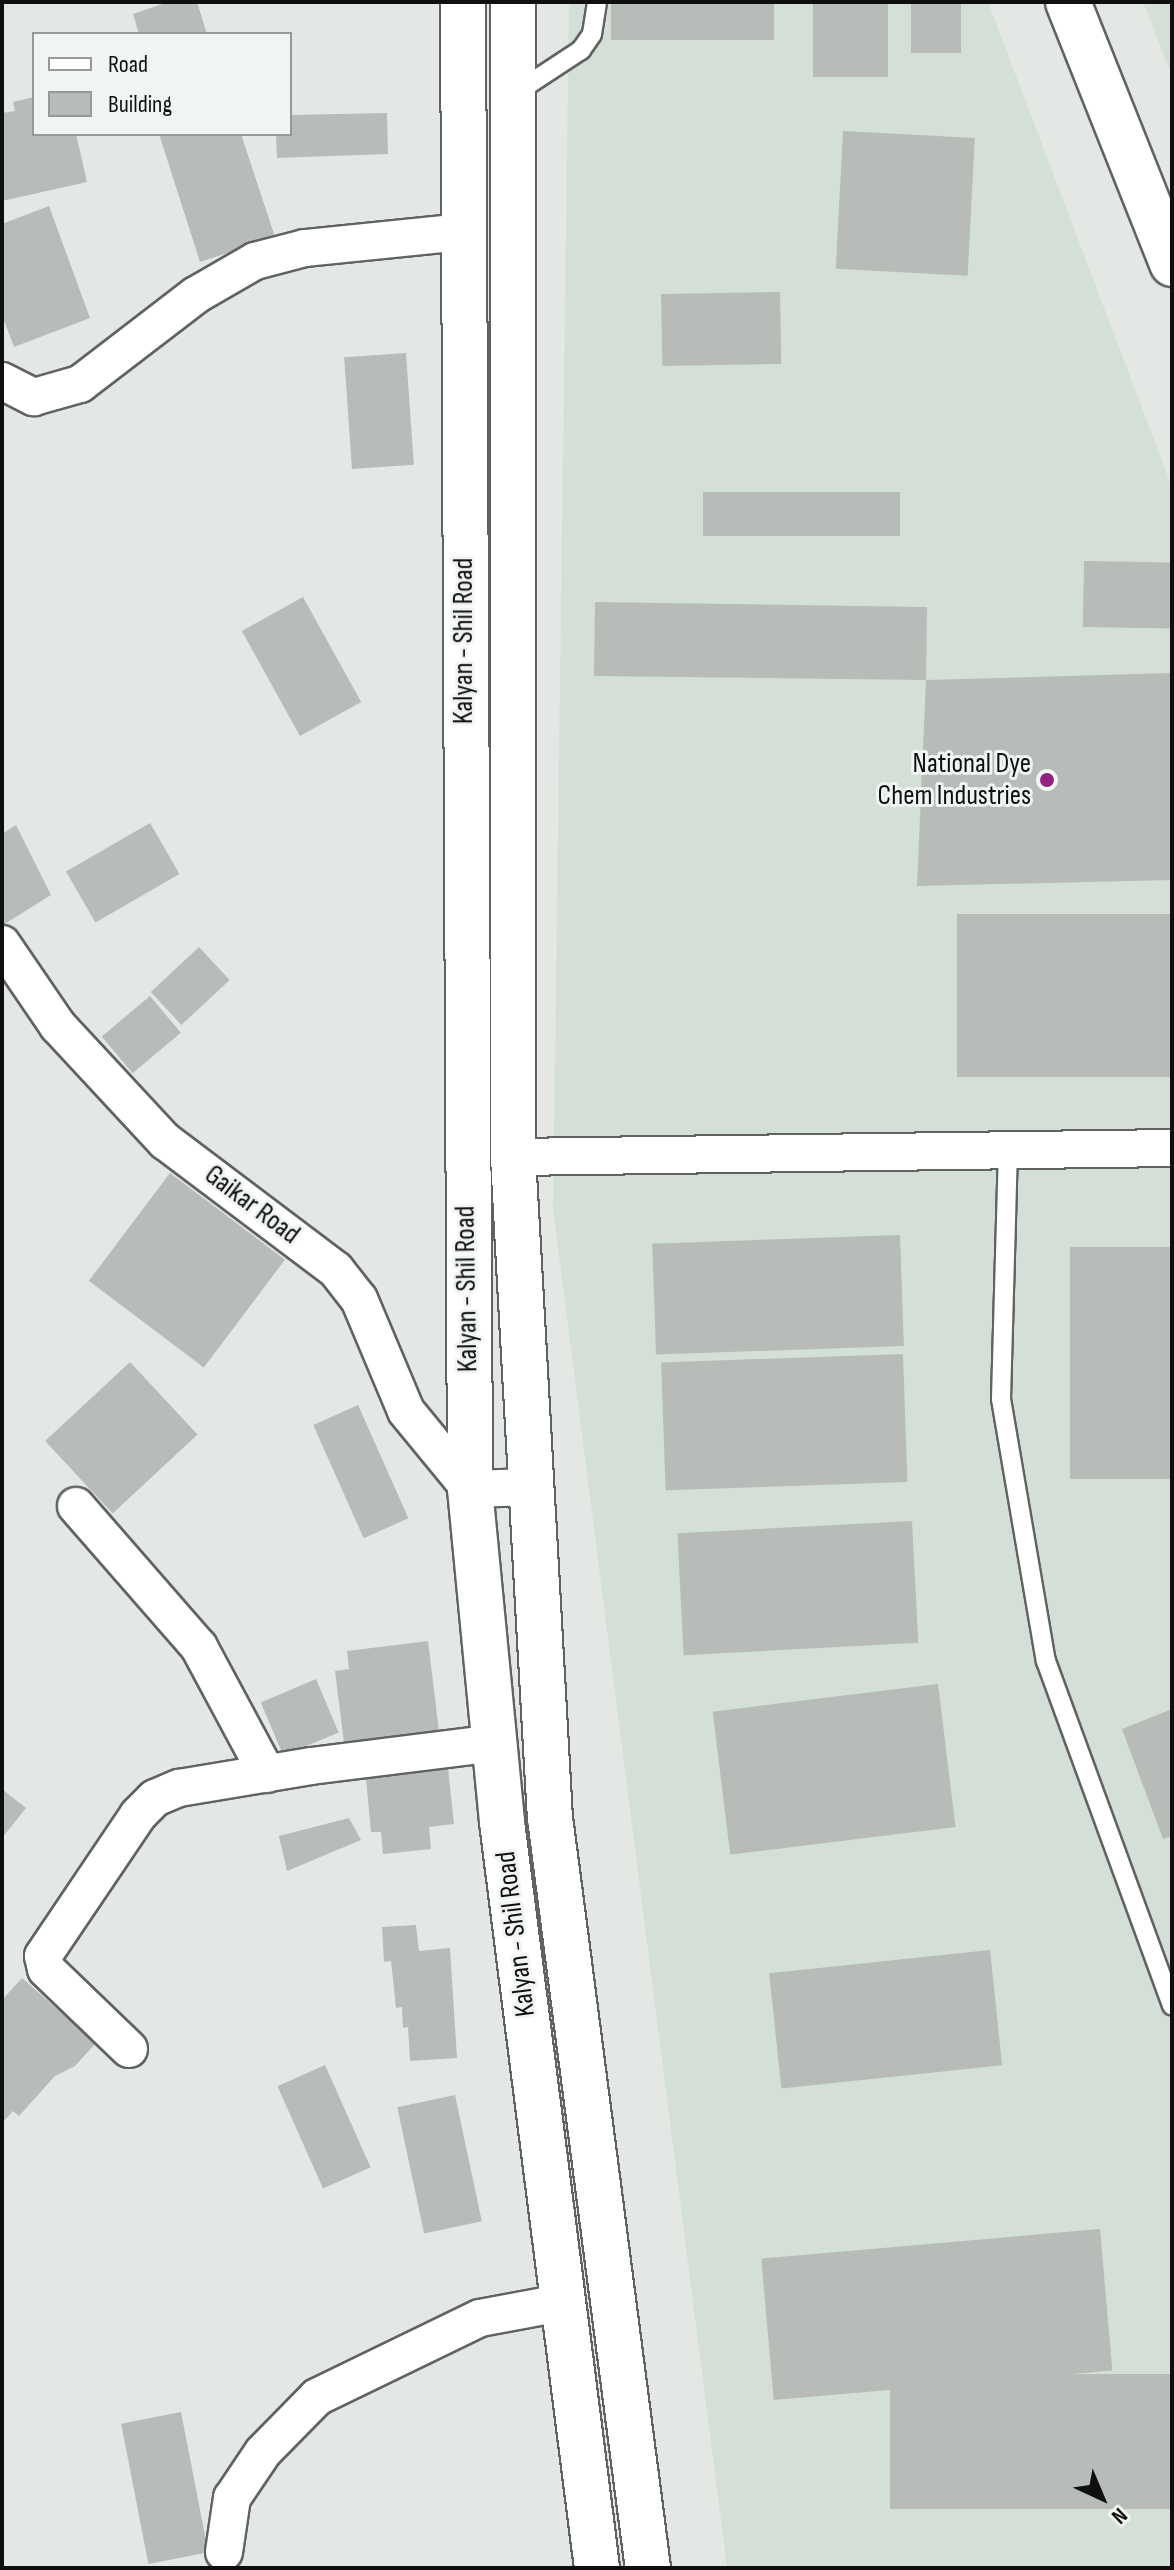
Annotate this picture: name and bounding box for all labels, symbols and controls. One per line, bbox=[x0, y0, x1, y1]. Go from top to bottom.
legend bbox=[32, 32, 292, 136]
text: Road bbox=[108, 50, 148, 79]
text: Building bbox=[108, 90, 172, 119]
street label: Kalyan - Shil Road bbox=[447, 558, 481, 724]
place label: National Dye Chem Industries bbox=[878, 747, 1031, 813]
marker: National Dye Chem Industries bbox=[1038, 771, 1056, 789]
street label: Gaikar Road bbox=[198, 1158, 306, 1252]
street label: Kalyan - Shil Road bbox=[449, 1206, 485, 1372]
street label: Kalyan - Shil Road bbox=[489, 1849, 543, 2019]
north arrow bbox=[1062, 2458, 1142, 2538]
text: N bbox=[1105, 2502, 1133, 2529]

